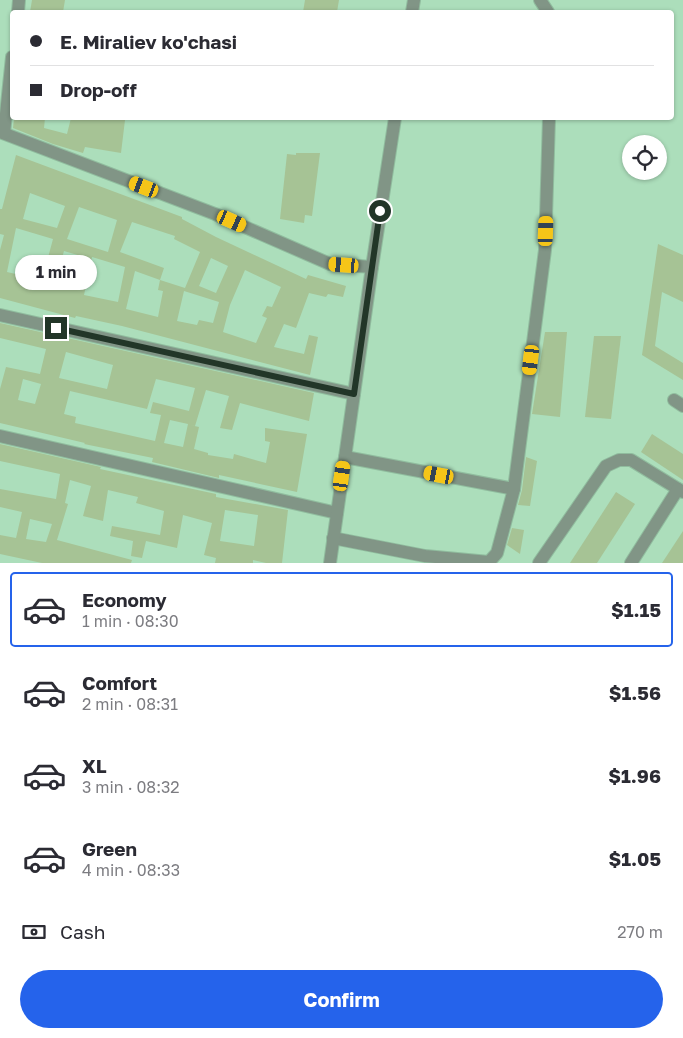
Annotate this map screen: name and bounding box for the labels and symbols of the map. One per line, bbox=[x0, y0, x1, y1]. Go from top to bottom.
car bbox=[127, 175, 160, 199]
route start bbox=[369, 200, 391, 222]
car bbox=[215, 208, 248, 234]
car bbox=[537, 216, 554, 246]
callout: 1 min bbox=[15, 255, 97, 290]
car bbox=[328, 256, 359, 274]
route end bbox=[45, 317, 67, 339]
car bbox=[521, 344, 540, 376]
car bbox=[332, 460, 351, 492]
car bbox=[422, 465, 455, 485]

